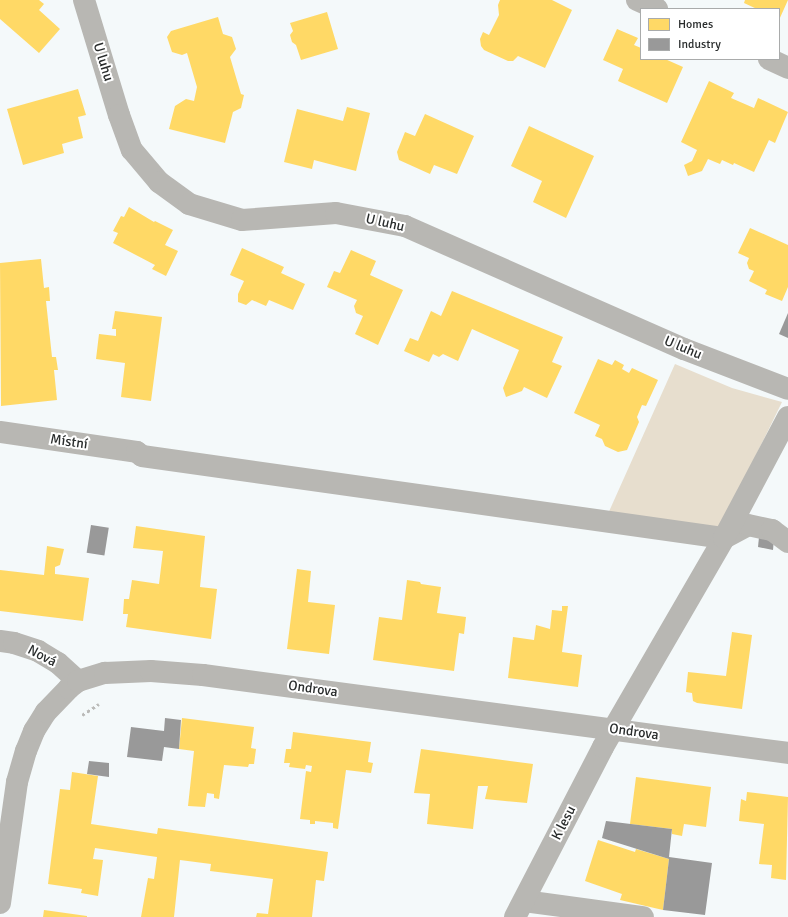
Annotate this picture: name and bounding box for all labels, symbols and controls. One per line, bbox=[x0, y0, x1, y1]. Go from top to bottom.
legend bbox=[640, 8, 780, 60]
text: Homes bbox=[678, 17, 713, 32]
text: Industry bbox=[678, 37, 721, 52]
street label: U luhu bbox=[89, 41, 117, 83]
street label: U luhu bbox=[364, 210, 406, 236]
street label: U luhu bbox=[662, 333, 704, 363]
street label: Místní bbox=[49, 431, 89, 453]
street label: Nová bbox=[25, 642, 59, 670]
street label: Ondrova bbox=[287, 677, 339, 701]
street label: Ondrova bbox=[608, 720, 660, 744]
street label: K lesu bbox=[548, 803, 580, 843]

